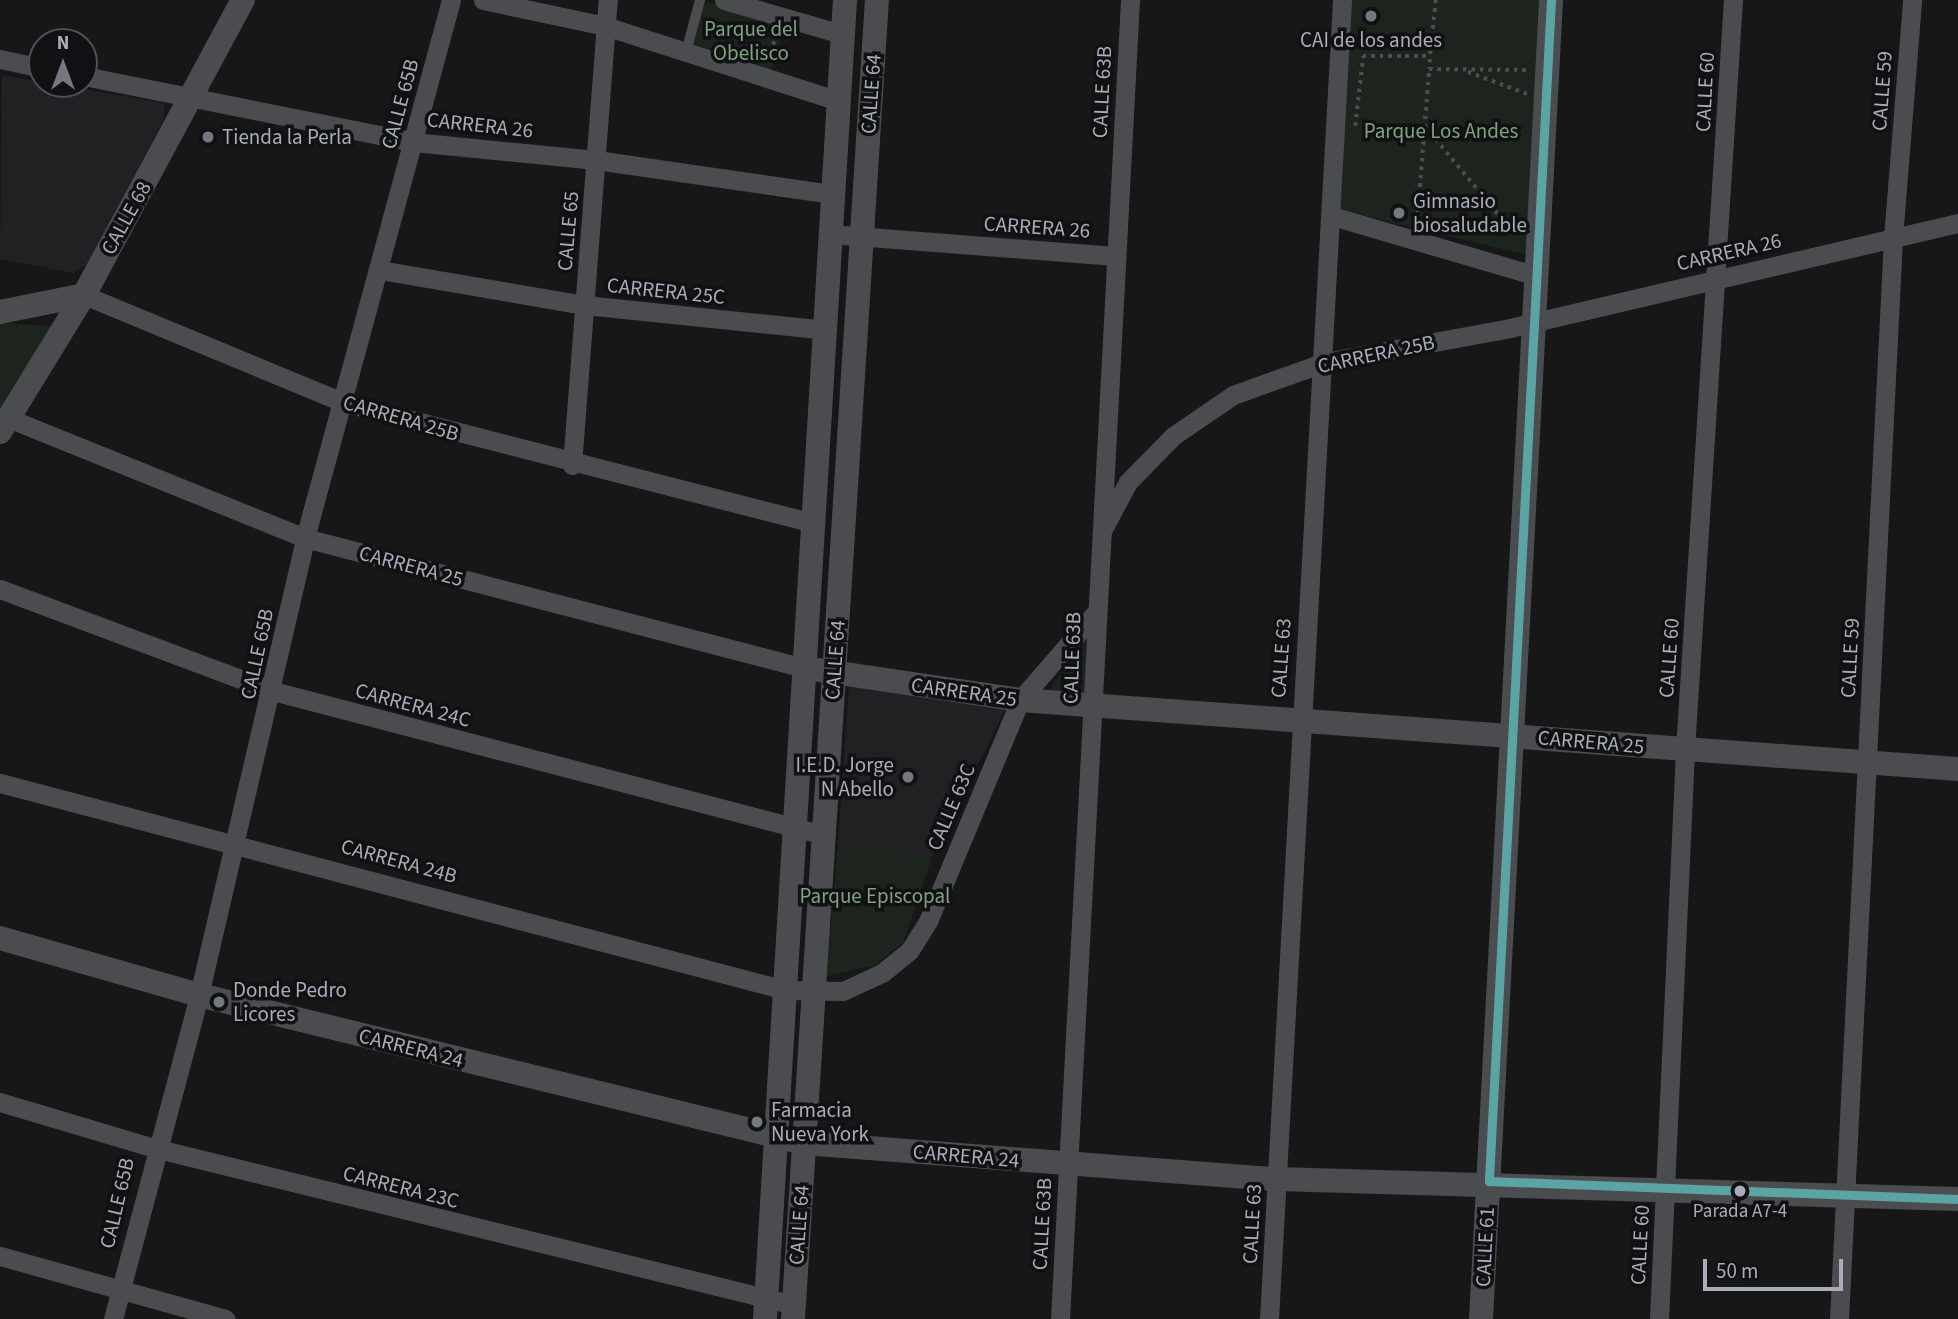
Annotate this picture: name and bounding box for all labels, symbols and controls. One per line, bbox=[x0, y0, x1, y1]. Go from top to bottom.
marker: CAI de los andes bbox=[1363, 8, 1379, 24]
park label: Parque del Obelisco bbox=[704, 16, 798, 66]
place label: CAI de los andes bbox=[1300, 27, 1442, 53]
north arrow bbox=[28, 28, 98, 98]
text: N bbox=[57, 30, 69, 57]
street label: CALLE 63B bbox=[1087, 45, 1117, 139]
street label: CALLE 59 bbox=[1867, 50, 1897, 132]
street label: CALLE 60 bbox=[1690, 51, 1720, 133]
street label: CALLE 64 bbox=[856, 53, 886, 135]
street label: CALLE 65B bbox=[376, 56, 424, 152]
street label: CARRERA 26 bbox=[426, 107, 534, 143]
park label: Parque Los Andes bbox=[1364, 118, 1518, 144]
place label: Tienda la Perla bbox=[222, 124, 352, 150]
marker: Tienda la Perla bbox=[200, 129, 216, 145]
street label: CALLE 68 bbox=[96, 177, 156, 259]
place label: Gimnasio biosaludable bbox=[1413, 188, 1527, 238]
street label: CALLE 65 bbox=[552, 190, 584, 272]
marker: Gimnasio biosaludable bbox=[1391, 205, 1407, 221]
street label: CARRERA 26 bbox=[983, 211, 1091, 243]
street label: CARRERA 26 bbox=[1674, 228, 1784, 276]
street label: CARRERA 25C bbox=[606, 272, 726, 310]
street label: CARRERA 25B bbox=[1315, 329, 1437, 379]
street label: CARRERA 25B bbox=[340, 389, 462, 447]
street label: CARRERA 25 bbox=[356, 540, 466, 592]
street label: CALLE 65B bbox=[235, 606, 279, 702]
street label: CALLE 63B bbox=[1058, 611, 1086, 705]
street label: CALLE 63 bbox=[1266, 617, 1296, 699]
street label: CALLE 60 bbox=[1654, 617, 1684, 699]
street label: CALLE 59 bbox=[1835, 617, 1865, 699]
street label: CALLE 64 bbox=[820, 619, 850, 701]
street label: CARRERA 25 bbox=[909, 672, 1019, 712]
street label: CARRERA 24C bbox=[352, 677, 474, 733]
street label: CARRERA 25 bbox=[1537, 725, 1645, 759]
place label: I.E.D. Jorge N Abello bbox=[795, 752, 894, 802]
street label: CALLE 63C bbox=[921, 760, 981, 854]
marker: I.E.D. Jorge N Abello bbox=[900, 769, 916, 785]
street label: CARRERA 24B bbox=[338, 833, 460, 889]
park label: Parque Episcopal bbox=[800, 883, 950, 909]
place label: Donde Pedro Licores bbox=[233, 977, 347, 1027]
marker: Donde Pedro Licores bbox=[211, 994, 227, 1010]
street label: CARRERA 24 bbox=[356, 1023, 466, 1073]
place label: Farmacia Nueva York bbox=[771, 1097, 869, 1147]
marker: Farmacia Nueva York bbox=[749, 1114, 765, 1130]
street label: CARRERA 24 bbox=[912, 1139, 1020, 1173]
street label: CALLE 65B bbox=[94, 1155, 140, 1251]
street label: CARRERA 23C bbox=[340, 1160, 462, 1214]
street label: CALLE 63B bbox=[1027, 1177, 1057, 1271]
street label: CALLE 63 bbox=[1237, 1183, 1267, 1265]
street label: CALLE 64 bbox=[784, 1184, 814, 1266]
marker: Parada A7-4 bbox=[1733, 1184, 1747, 1198]
place label: Parada A7-4 bbox=[1693, 1201, 1787, 1223]
street label: CALLE 60 bbox=[1625, 1204, 1655, 1286]
street label: CALLE 61 bbox=[1470, 1206, 1500, 1288]
scale bar bbox=[1706, 1246, 1846, 1290]
text: 50 m bbox=[1716, 1256, 1758, 1286]

